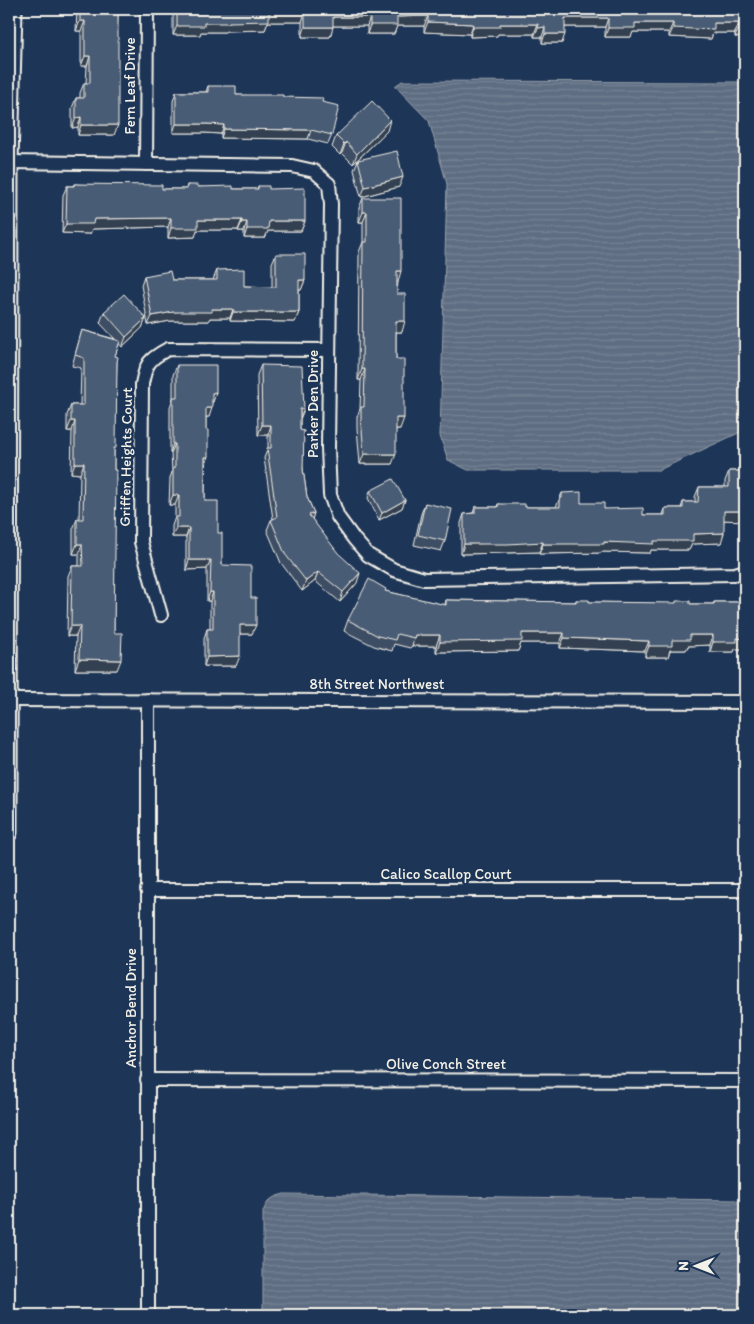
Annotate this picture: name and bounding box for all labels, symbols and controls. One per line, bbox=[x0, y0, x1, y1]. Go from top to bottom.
street label: Fern Leaf Drive bbox=[121, 37, 139, 135]
street label: Parker Den Drive bbox=[304, 350, 322, 458]
street label: Griffen Heights Court bbox=[116, 387, 136, 527]
street label: 8th Street Northwest bbox=[310, 675, 445, 693]
street label: Calico Scallop Court bbox=[380, 865, 512, 883]
street label: Anchor Bend Drive bbox=[122, 948, 140, 1068]
street label: Olive Conch Street bbox=[386, 1055, 506, 1073]
north arrow bbox=[672, 1242, 722, 1292]
text: N bbox=[675, 1261, 692, 1271]

